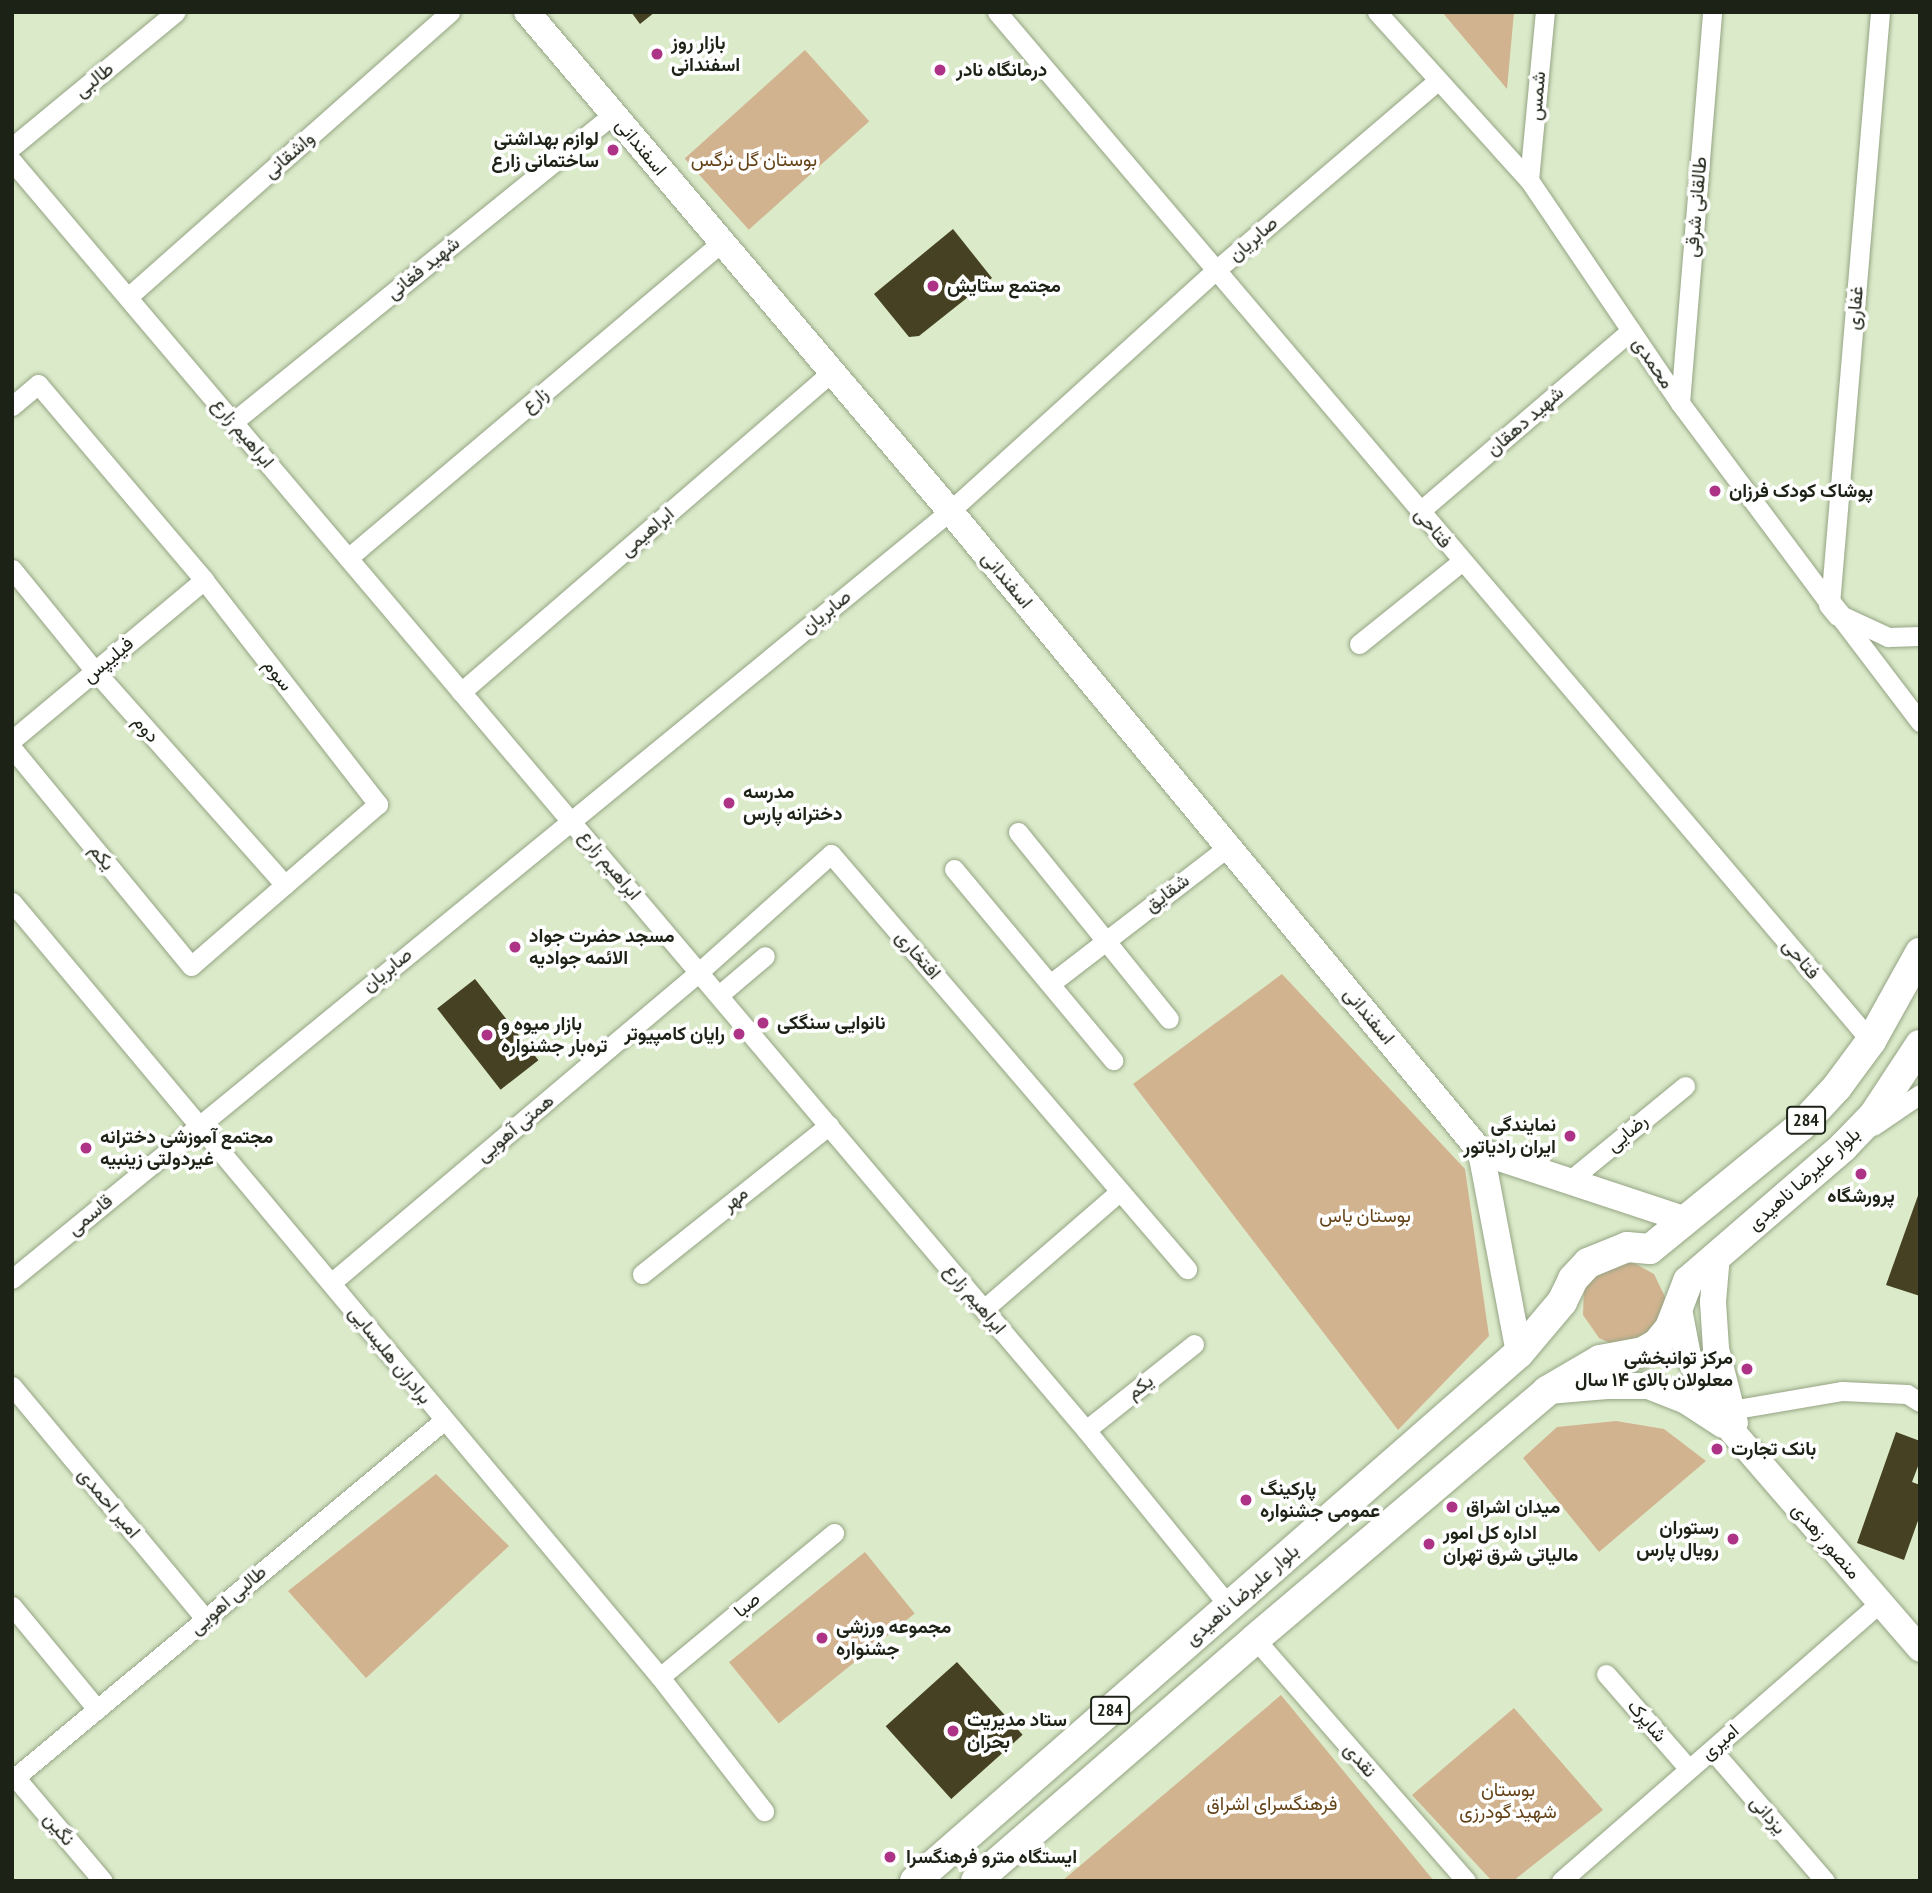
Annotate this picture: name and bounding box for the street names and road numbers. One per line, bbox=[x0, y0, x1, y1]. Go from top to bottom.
street label: طالبی bbox=[70, 57, 118, 103]
street label: شمس bbox=[1523, 70, 1551, 122]
street label: اسفندانی bbox=[611, 114, 671, 180]
street label: واشقانی bbox=[259, 127, 319, 183]
street label: طالقانی شرقی bbox=[1680, 156, 1712, 258]
street label: صابریان bbox=[1224, 212, 1282, 266]
street label: شهید فغانی bbox=[382, 232, 464, 304]
street label: غفاری bbox=[1842, 285, 1868, 331]
street label: محمدی bbox=[1627, 333, 1679, 393]
street label: شهید دهقان bbox=[1482, 381, 1568, 461]
street label: زارع bbox=[517, 382, 553, 418]
street label: ابراهیم زارع bbox=[207, 393, 279, 473]
street label: ابراهیمی bbox=[615, 502, 679, 562]
street label: فتاحی bbox=[1409, 503, 1457, 553]
street label: اسفندانی bbox=[977, 547, 1037, 613]
street label: صابریان bbox=[796, 585, 856, 639]
street label: فیلیپس bbox=[78, 632, 138, 688]
street label: سوم bbox=[258, 654, 298, 696]
street label: دوم bbox=[128, 711, 164, 747]
street label: ابراهیم زارع bbox=[574, 825, 646, 905]
street label: یکم bbox=[84, 839, 120, 875]
street label: شقایق bbox=[1140, 869, 1194, 917]
street label: افتخاری bbox=[890, 926, 946, 984]
street label: فتاحی bbox=[1777, 934, 1825, 984]
street label: صابریان bbox=[357, 943, 417, 997]
street label: اسفندانی bbox=[1339, 983, 1399, 1049]
street label: همتی آهویی bbox=[472, 1089, 558, 1167]
road number: 284 bbox=[1785, 1106, 1827, 1134]
street label: رضایی bbox=[1602, 1109, 1652, 1157]
street label: بلوار علیرضا ناهیدی bbox=[1743, 1123, 1865, 1235]
street label: مهر bbox=[717, 1182, 753, 1216]
street label: قاسمی bbox=[63, 1190, 117, 1240]
street label: ابراهیم زارع bbox=[939, 1259, 1011, 1339]
street label: برادران هلیسایی bbox=[343, 1301, 437, 1409]
street label: یکم bbox=[1122, 1370, 1158, 1404]
street label: امیر احمدی bbox=[73, 1463, 145, 1543]
street label: منصور زهدی bbox=[1787, 1498, 1865, 1584]
street label: بلوار علیرضا ناهیدی bbox=[1180, 1539, 1304, 1651]
street label: طالبی اهویی bbox=[185, 1560, 271, 1640]
street label: صبا bbox=[729, 1587, 765, 1623]
road number: 284 bbox=[1089, 1695, 1131, 1724]
street label: شاپرک bbox=[1622, 1695, 1672, 1747]
street label: امیری bbox=[1696, 1719, 1744, 1765]
street label: نقدی bbox=[1339, 1738, 1381, 1782]
street label: یزدانی bbox=[1745, 1791, 1791, 1839]
street label: نگین bbox=[39, 1808, 79, 1850]

